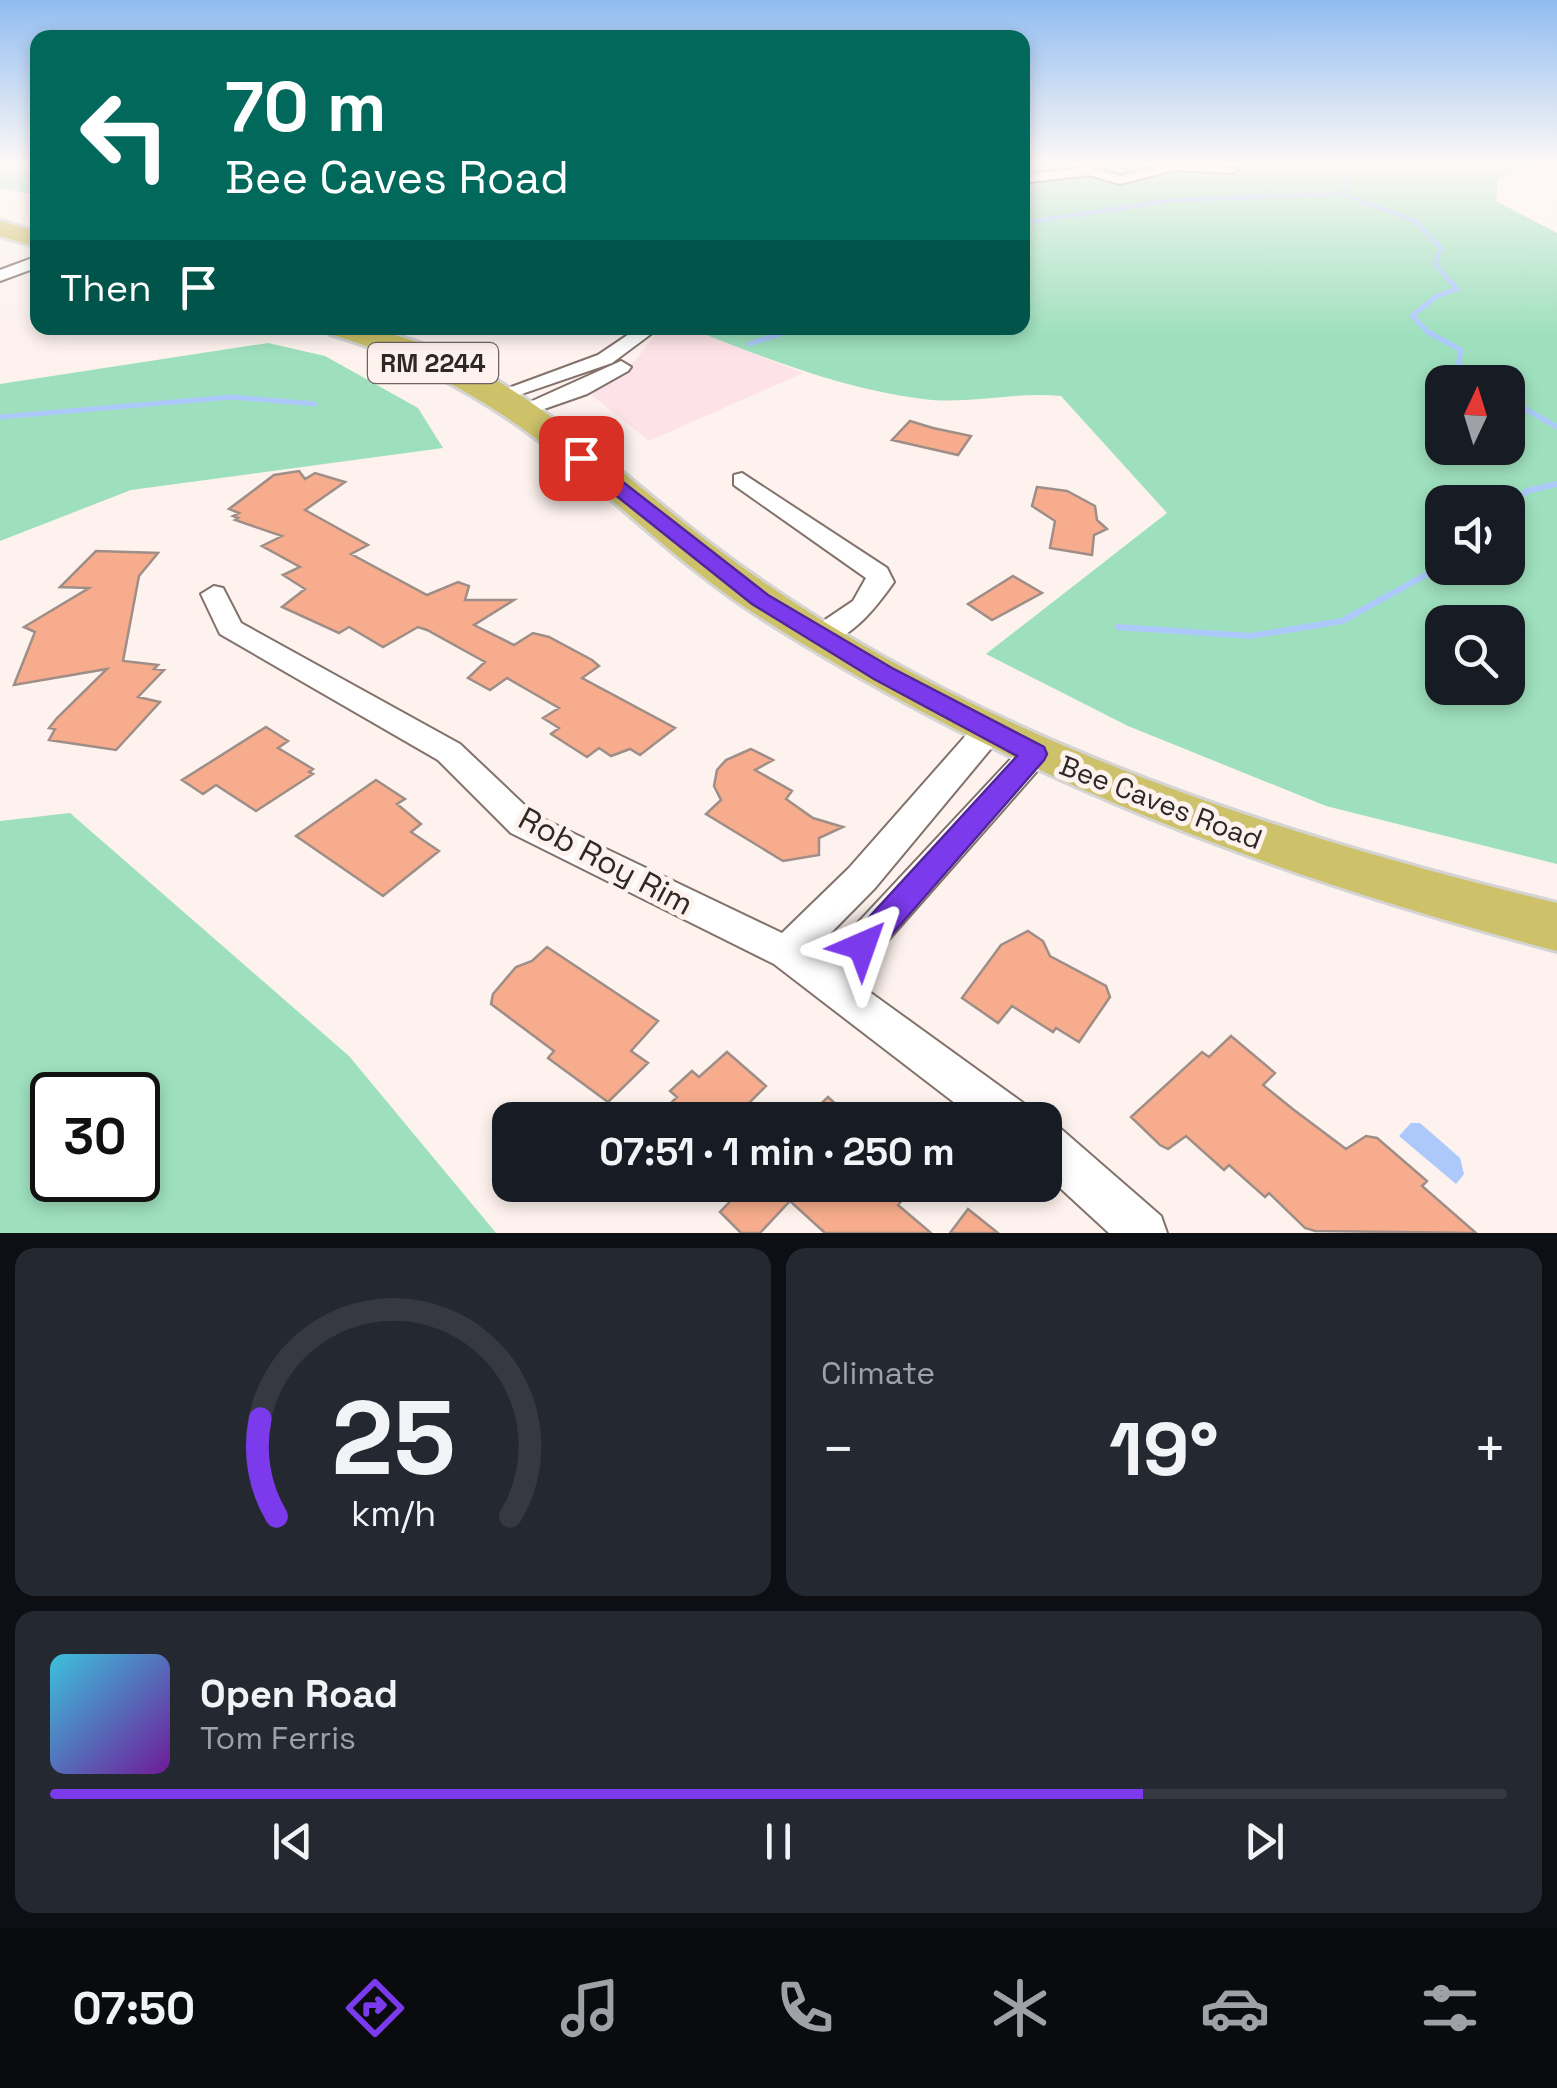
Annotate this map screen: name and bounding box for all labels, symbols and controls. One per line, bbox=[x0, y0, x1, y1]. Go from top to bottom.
text: 70 m bbox=[225, 62, 386, 151]
icon: left bbox=[60, 70, 190, 200]
text: Bee Caves Road bbox=[225, 149, 569, 206]
icon: arrive bbox=[171, 260, 226, 315]
text: Then bbox=[60, 264, 151, 312]
road number: RM 2244 bbox=[368, 343, 498, 383]
north arrow bbox=[1425, 365, 1525, 465]
map controls bbox=[1425, 365, 1525, 705]
pin bbox=[539, 416, 624, 501]
icon: arrive bbox=[554, 431, 609, 486]
button: sound bbox=[1425, 485, 1525, 585]
button: search bbox=[1425, 605, 1525, 705]
street label: Bee Caves Road bbox=[1055, 747, 1267, 857]
street label: Rob Roy Rim bbox=[512, 798, 700, 924]
position arrow bbox=[810, 894, 914, 998]
speed limit sign: 30 bbox=[30, 1072, 160, 1202]
text: 07:51 · 1 min · 250 m bbox=[599, 1128, 955, 1176]
text: Climate bbox=[821, 1353, 935, 1393]
text: 25 bbox=[331, 1372, 455, 1504]
text: 19° bbox=[1109, 1401, 1219, 1497]
text: − bbox=[821, 1414, 855, 1484]
text: + bbox=[1473, 1414, 1507, 1484]
text: km/h bbox=[350, 1491, 436, 1536]
text: Open Road bbox=[200, 1670, 398, 1718]
text: Tom Ferris bbox=[200, 1718, 356, 1758]
icon: previous bbox=[265, 1814, 320, 1869]
icon: pause bbox=[751, 1814, 806, 1869]
icon: next bbox=[1237, 1814, 1292, 1869]
icon: directions bbox=[340, 1973, 410, 2043]
icon: music bbox=[555, 1973, 625, 2043]
icon: phone bbox=[770, 1973, 840, 2043]
icon: climate bbox=[985, 1973, 1055, 2043]
icon: car bbox=[1200, 1973, 1270, 2043]
icon: filters bbox=[1415, 1973, 1485, 2043]
text: 07:50 bbox=[72, 1980, 195, 2037]

